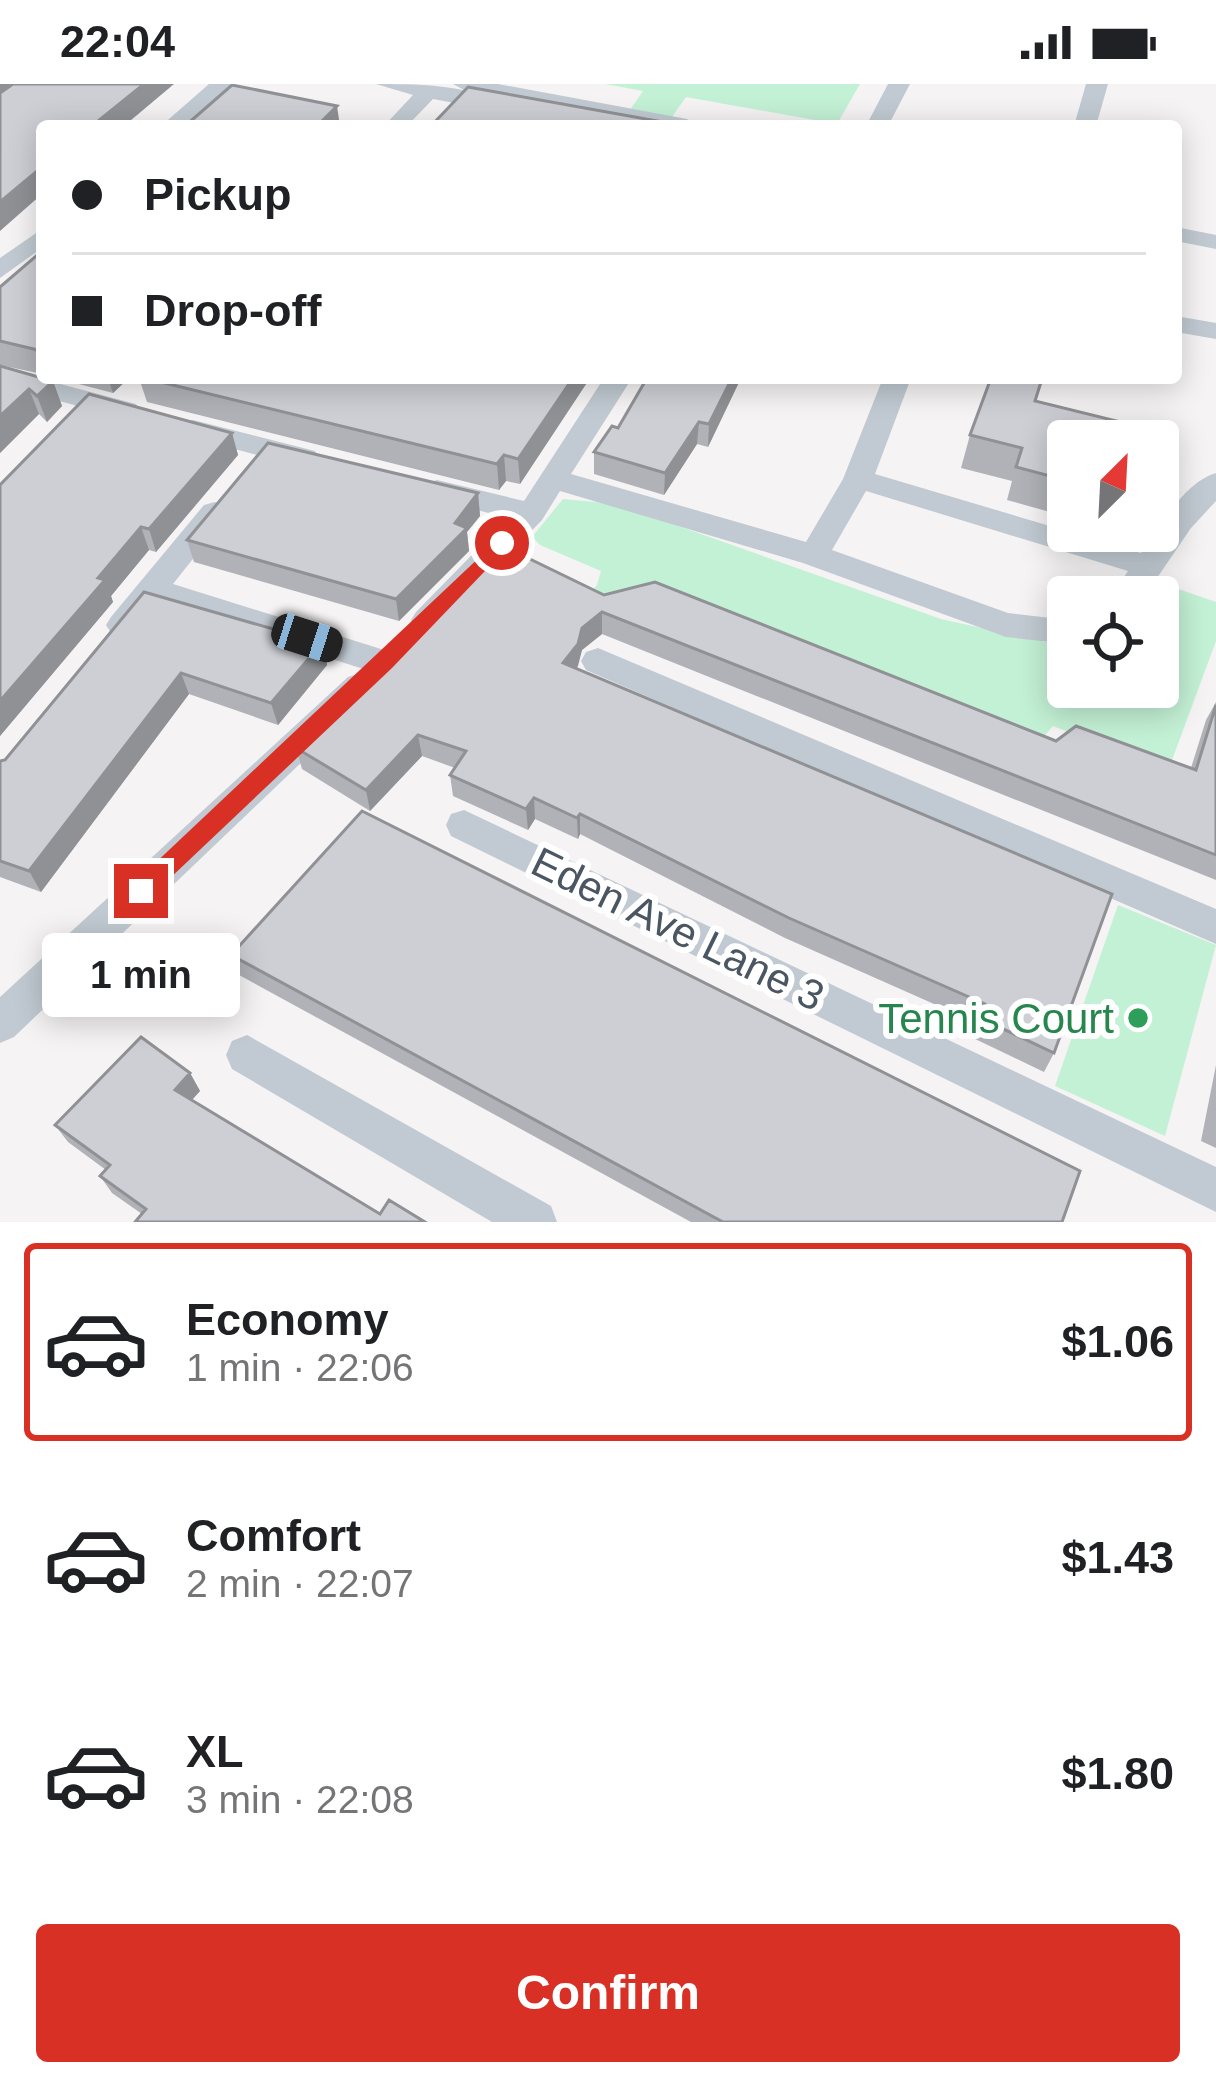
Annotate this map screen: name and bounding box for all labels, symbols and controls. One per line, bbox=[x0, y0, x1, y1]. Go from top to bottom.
text: 22:04 bbox=[60, 16, 175, 67]
text: Pickup bbox=[144, 169, 292, 220]
text: Drop-off bbox=[144, 285, 321, 336]
north arrow bbox=[1047, 420, 1179, 552]
map controls bbox=[1047, 420, 1179, 708]
route start bbox=[475, 516, 529, 570]
button: locate bbox=[1047, 576, 1179, 708]
car bbox=[267, 610, 347, 666]
street label: Eden Ave Lane 3 bbox=[524, 838, 832, 1020]
route end bbox=[114, 864, 168, 918]
callout: 1 min bbox=[42, 933, 240, 1017]
text: 1 min bbox=[90, 953, 192, 996]
place label: Tennis Court bbox=[878, 995, 1114, 1042]
marker: Tennis Court bbox=[1125, 1005, 1151, 1031]
icon: car bbox=[42, 1288, 150, 1396]
text: Economy bbox=[186, 1294, 389, 1345]
text: $1.06 bbox=[1061, 1316, 1174, 1367]
text: 1 min · 22:06 bbox=[186, 1346, 414, 1389]
icon: car bbox=[42, 1504, 150, 1612]
text: Comfort bbox=[186, 1510, 361, 1561]
text: $1.43 bbox=[1061, 1532, 1174, 1583]
text: 2 min · 22:07 bbox=[186, 1562, 414, 1605]
icon: car bbox=[42, 1720, 150, 1828]
text: XL bbox=[186, 1726, 244, 1777]
text: $1.80 bbox=[1061, 1748, 1174, 1799]
text: 3 min · 22:08 bbox=[186, 1778, 414, 1821]
button: Confirm bbox=[36, 1924, 1180, 2062]

